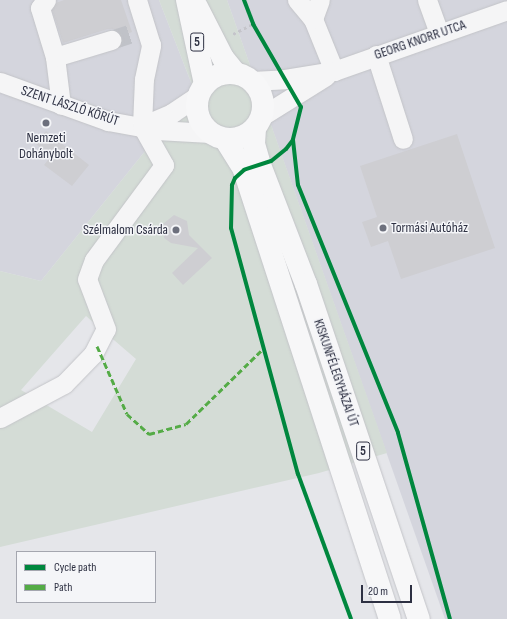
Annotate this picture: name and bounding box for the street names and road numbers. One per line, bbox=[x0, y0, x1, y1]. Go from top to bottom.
street label: GEORG KNORR UTCA bbox=[372, 16, 468, 64]
road number: 5 bbox=[190, 31, 204, 53]
street label: SZENT LÁSZLÓ KÖRÚT bbox=[19, 82, 121, 130]
street label: KISKUNFÉLEGYHÁZAI ÚT bbox=[310, 317, 362, 429]
road number: 5 bbox=[356, 440, 370, 462]

